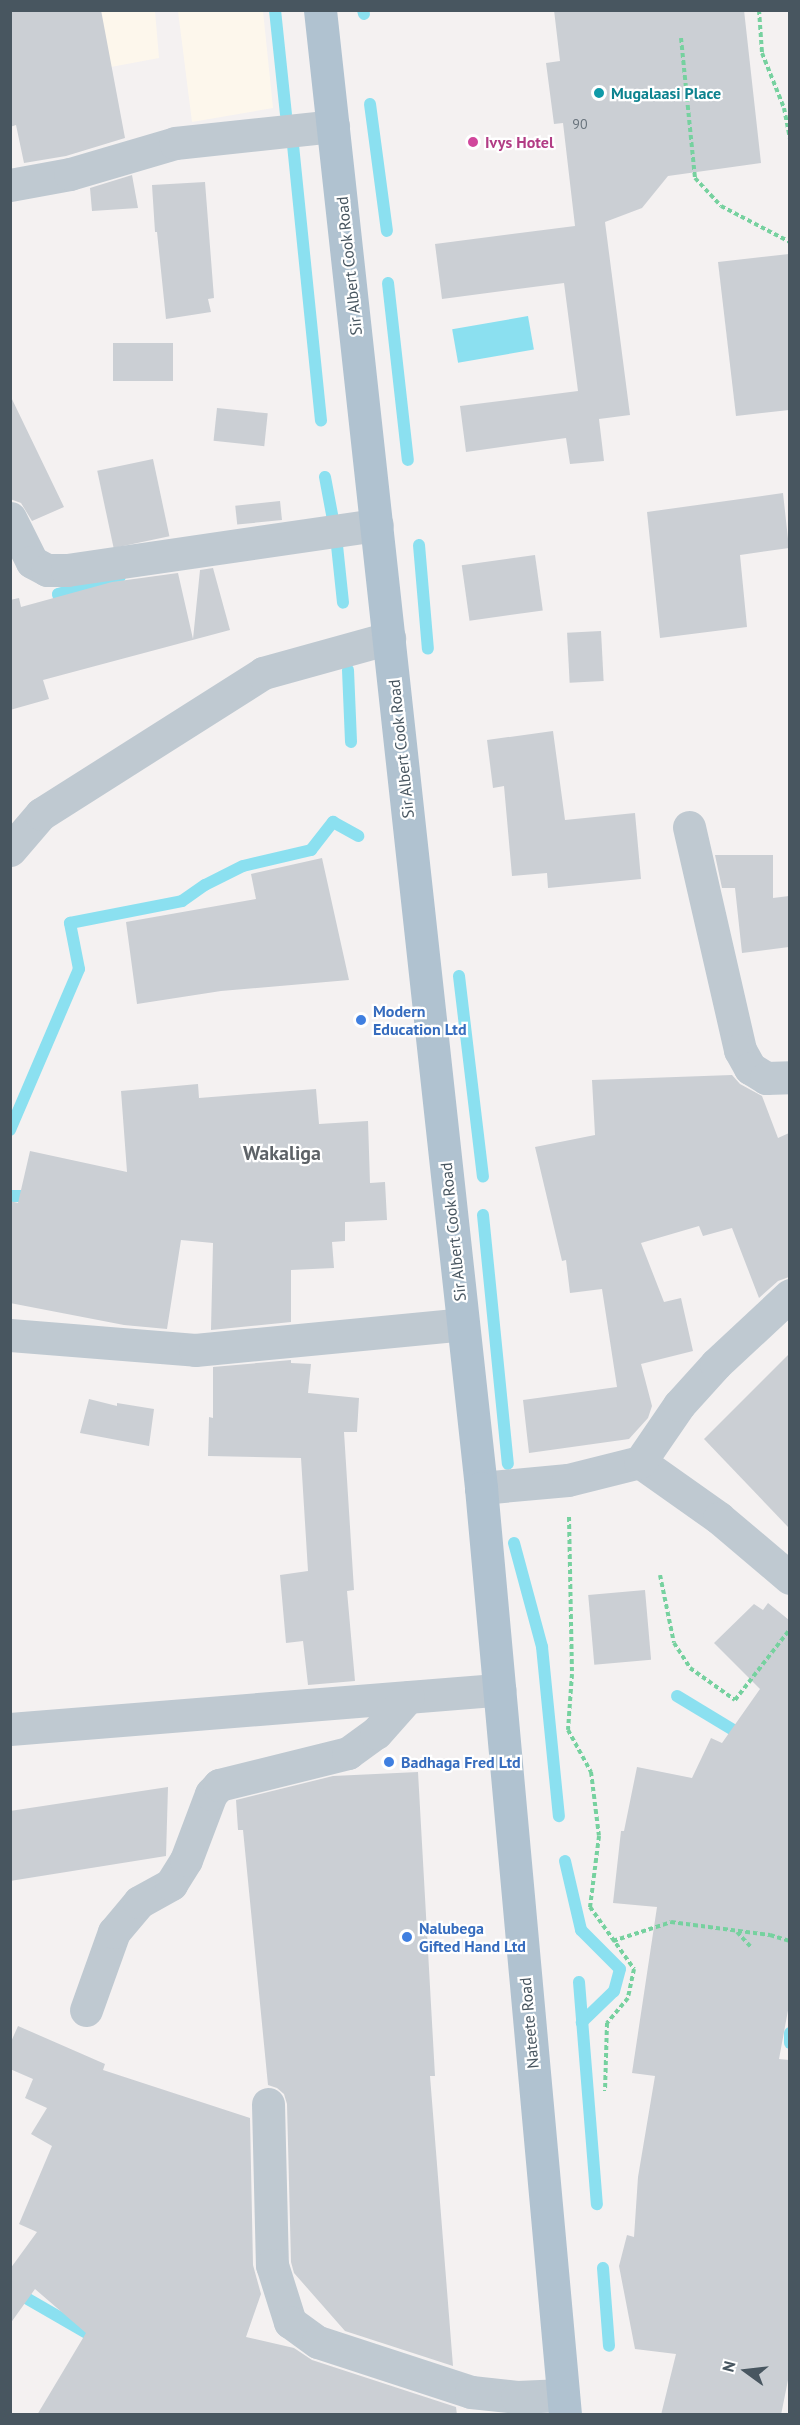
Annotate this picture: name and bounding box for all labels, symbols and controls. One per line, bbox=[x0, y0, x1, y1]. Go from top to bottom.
place label: Mugalaasi Place bbox=[611, 83, 721, 103]
marker: Mugalaasi Place bbox=[592, 86, 606, 100]
house number: 90 bbox=[572, 116, 588, 132]
place label: Ivys Hotel bbox=[485, 132, 554, 152]
marker: Ivys Hotel bbox=[466, 135, 480, 149]
street label: Sir Albert Cook Road bbox=[332, 195, 366, 337]
street label: Sir Albert Cook Road bbox=[384, 678, 418, 820]
place label: Modern Education Ltd bbox=[373, 1001, 467, 1039]
marker: Modern Education Ltd bbox=[354, 1013, 368, 1027]
district label: Wakaliga bbox=[243, 1141, 321, 1165]
street label: Sir Albert Cook Road bbox=[436, 1161, 470, 1303]
place label: Badhaga Fred Ltd bbox=[401, 1752, 521, 1772]
marker: Badhaga Fred Ltd bbox=[382, 1755, 396, 1769]
place label: Nalubega Gifted Hand Ltd bbox=[419, 1918, 526, 1956]
marker: Nalubega Gifted Hand Ltd bbox=[400, 1930, 414, 1944]
street label: Nateete Road bbox=[515, 1977, 543, 2069]
north arrow bbox=[716, 2341, 776, 2401]
text: N bbox=[718, 2359, 740, 2374]

